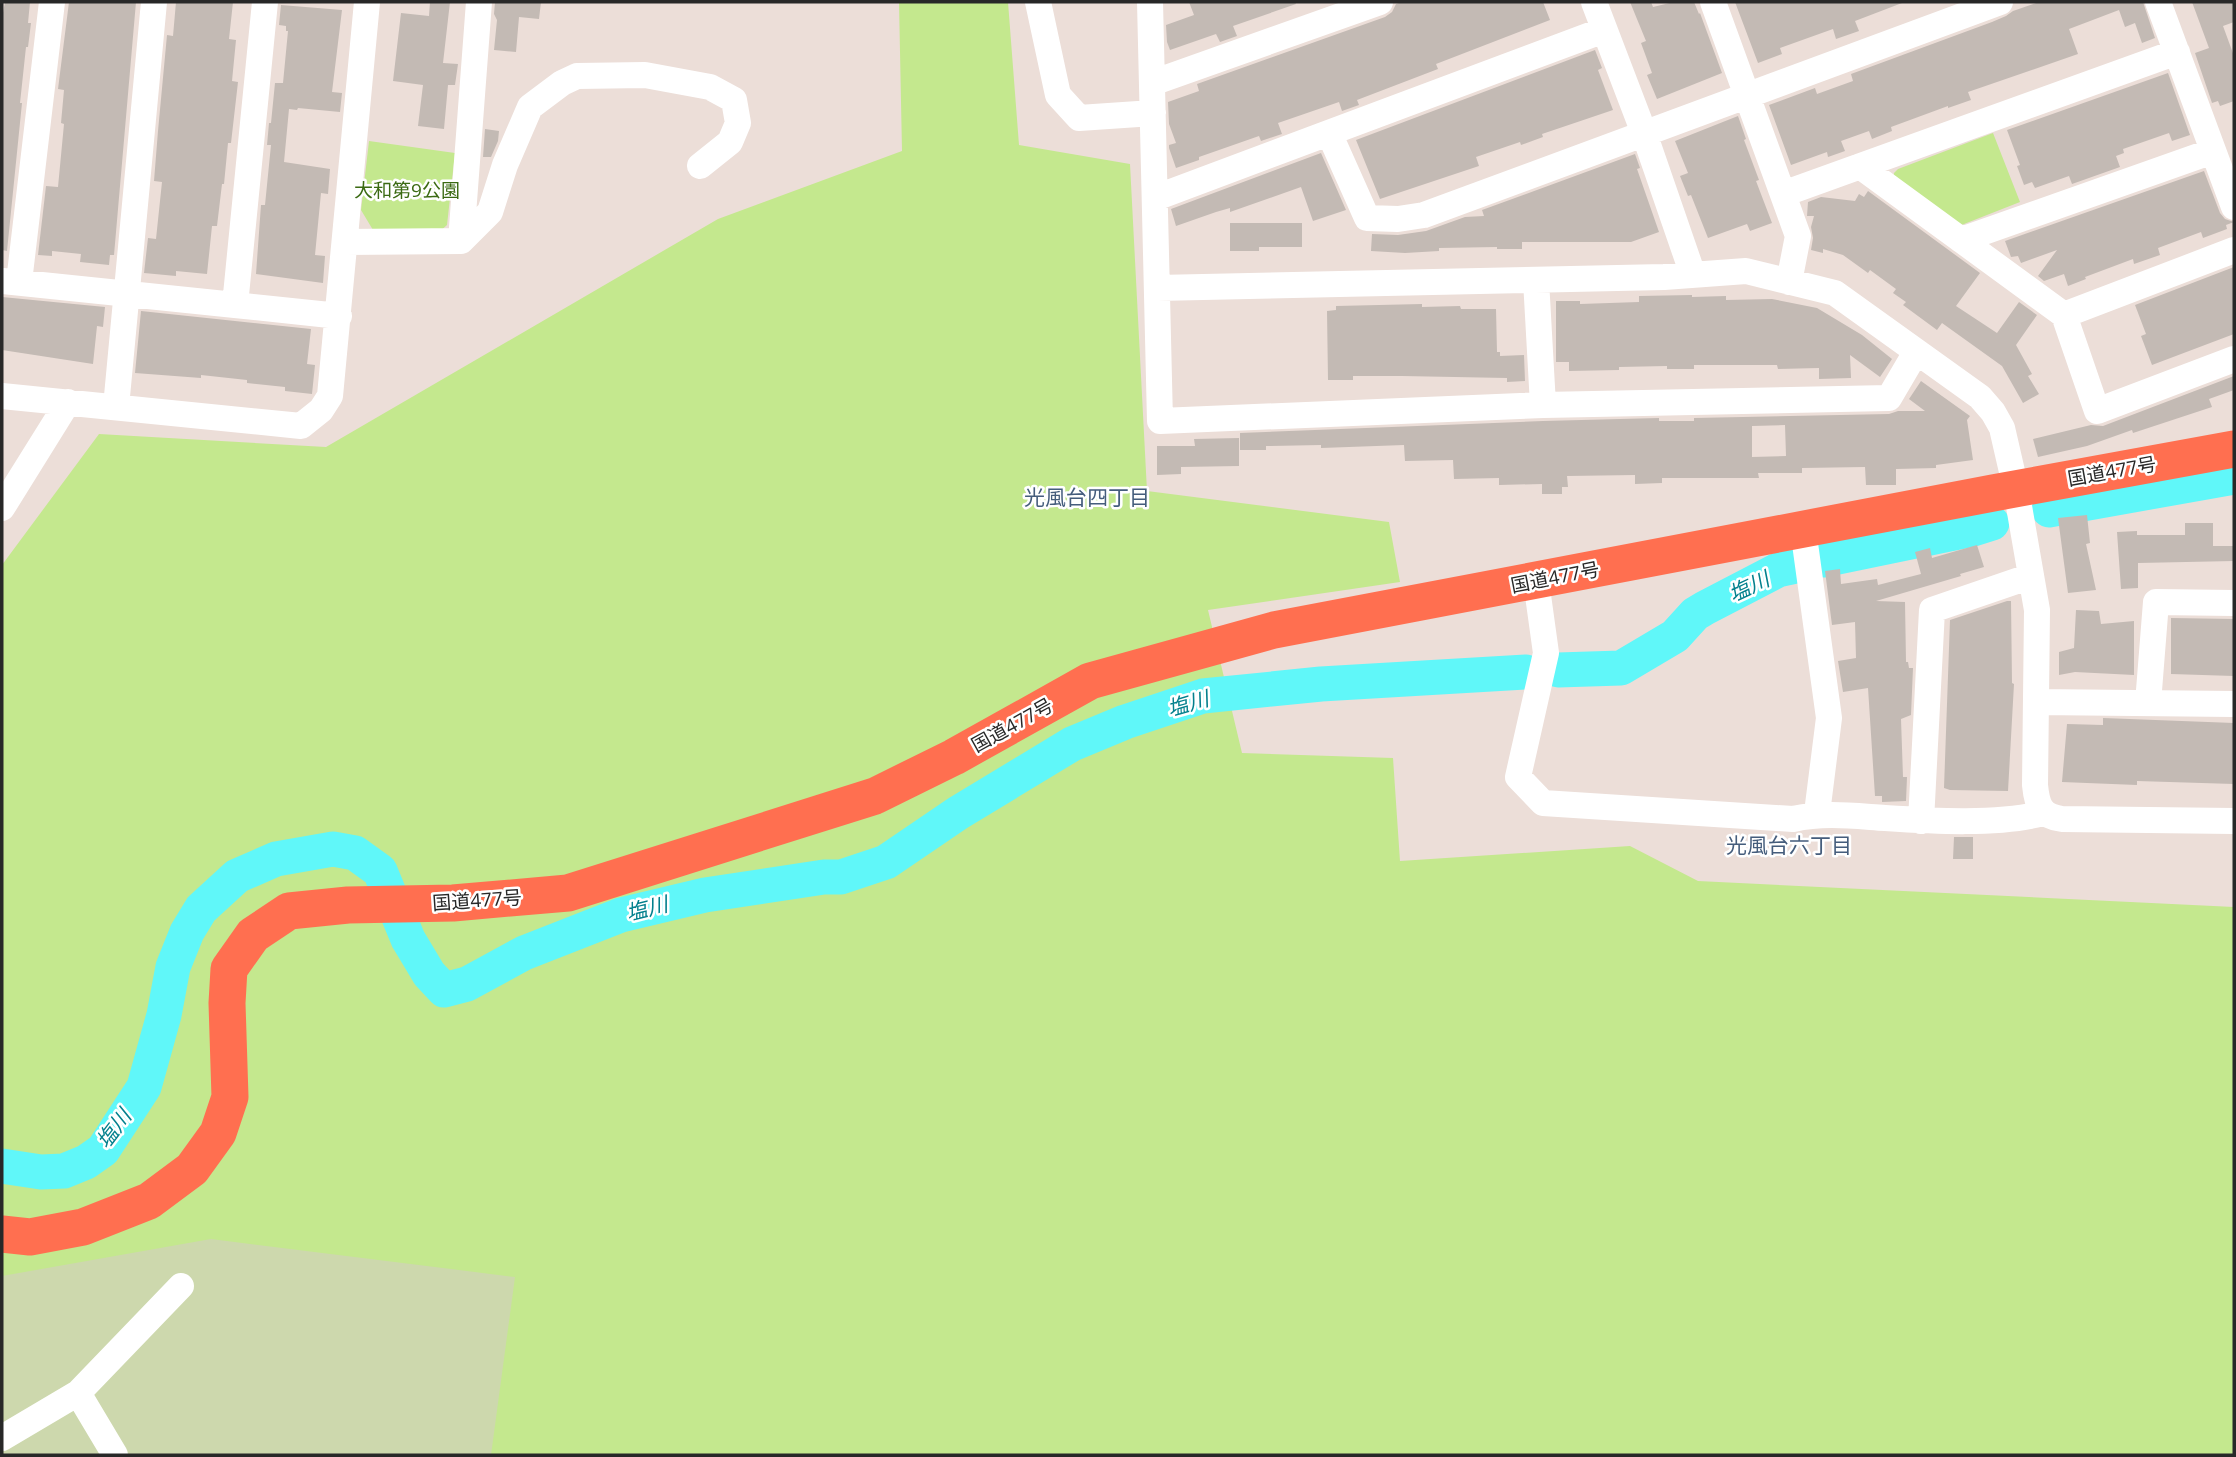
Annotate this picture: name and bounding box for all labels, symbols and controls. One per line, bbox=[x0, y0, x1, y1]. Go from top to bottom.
park label: 大和第9公園 bbox=[354, 177, 460, 203]
street label: 国道477号 bbox=[2066, 450, 2158, 492]
district label: 光風台四丁目 bbox=[1024, 483, 1150, 511]
street label: 国道477号 bbox=[1509, 556, 1601, 598]
water label: 塩川 bbox=[1724, 564, 1775, 608]
water label: 塩川 bbox=[1164, 683, 1214, 722]
street label: 国道477号 bbox=[967, 692, 1057, 758]
district label: 光風台六丁目 bbox=[1726, 831, 1852, 859]
street label: 国道477号 bbox=[431, 884, 523, 916]
water label: 塩川 bbox=[623, 889, 672, 927]
water label: 塩川 bbox=[89, 1102, 138, 1154]

